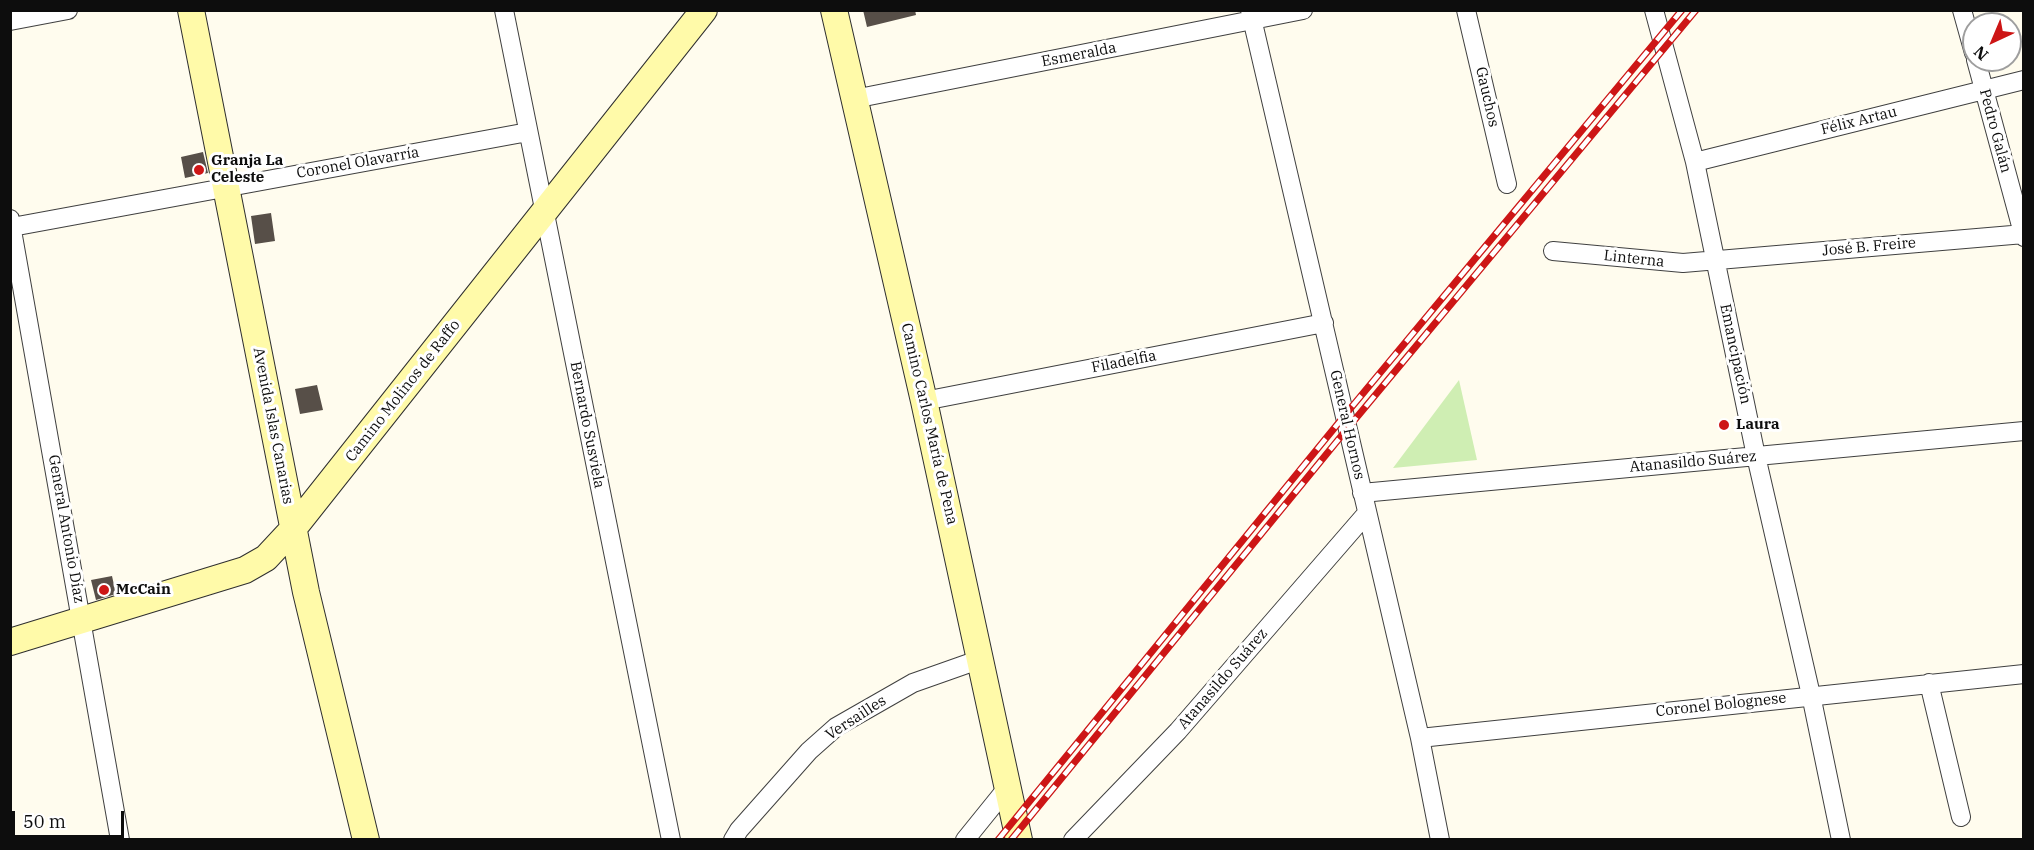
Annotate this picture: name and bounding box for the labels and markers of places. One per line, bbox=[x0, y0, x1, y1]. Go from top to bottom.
place label: Granja La Celeste bbox=[211, 152, 283, 187]
marker: Granja La Celeste bbox=[192, 163, 206, 177]
place label: Laura bbox=[1736, 416, 1780, 434]
marker: Laura bbox=[1717, 418, 1731, 432]
place label: McCain bbox=[116, 581, 171, 599]
marker: McCain bbox=[97, 583, 111, 597]

